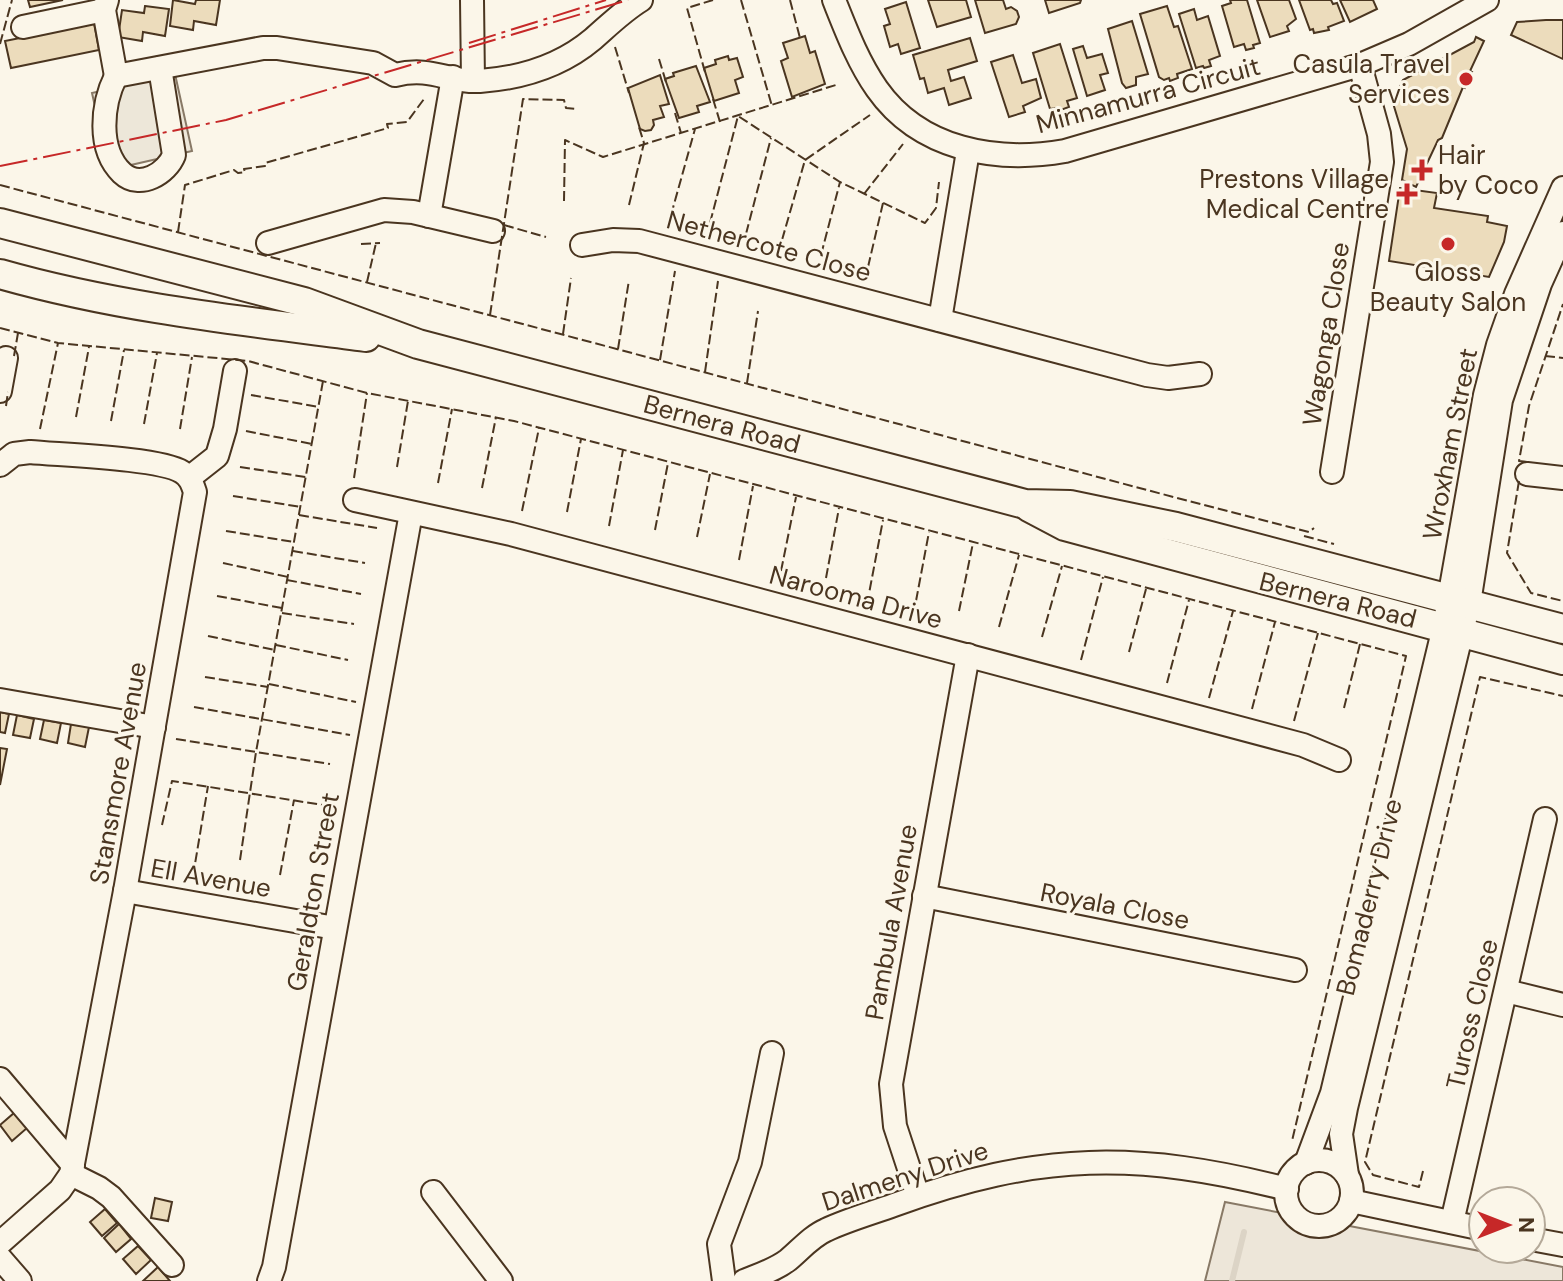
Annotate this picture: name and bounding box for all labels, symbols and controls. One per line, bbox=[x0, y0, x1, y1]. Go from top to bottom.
place label: Casula Travel Services bbox=[1292, 47, 1450, 111]
street label: Minnamurra Circuit bbox=[1032, 49, 1264, 141]
marker: Casula Travel Services bbox=[1457, 70, 1475, 88]
place label: Hair by Coco bbox=[1438, 138, 1539, 202]
marker: Hair by Coco bbox=[1413, 161, 1431, 179]
place label: Prestons Village Medical Centre bbox=[1199, 162, 1389, 226]
marker: Prestons Village Medical Centre bbox=[1396, 183, 1418, 205]
street label: Nethercote Close bbox=[663, 202, 875, 290]
marker: Gloss Beauty Salon bbox=[1439, 235, 1457, 253]
street label: Wagonga Close bbox=[1295, 240, 1357, 428]
place label: Gloss Beauty Salon bbox=[1370, 255, 1526, 319]
street label: Wroxham Street bbox=[1415, 345, 1485, 543]
street label: Bernera Road bbox=[640, 387, 804, 461]
street label: Narooma Drive bbox=[766, 558, 946, 636]
street label: Bernera Road bbox=[1256, 564, 1420, 636]
street label: Stansmore Avenue bbox=[82, 659, 154, 887]
street label: Geraldton Street bbox=[279, 790, 347, 994]
street label: Bomaderry Drive bbox=[1328, 795, 1410, 999]
street label: Pambula Avenue bbox=[857, 821, 925, 1023]
street label: Ell Avenue bbox=[148, 851, 274, 905]
street label: Royala Close bbox=[1037, 875, 1193, 937]
street label: Tuross Close bbox=[1438, 935, 1506, 1093]
street label: Dalmeny Drive bbox=[817, 1133, 993, 1219]
north arrow bbox=[1467, 1185, 1547, 1265]
text: N bbox=[1512, 1217, 1541, 1233]

